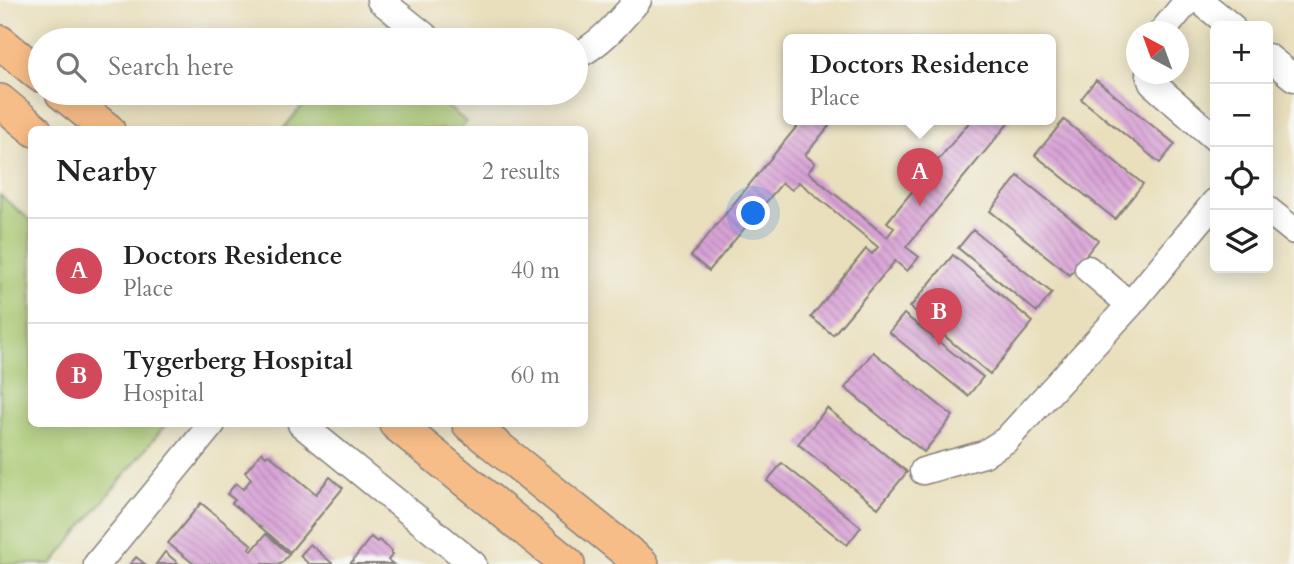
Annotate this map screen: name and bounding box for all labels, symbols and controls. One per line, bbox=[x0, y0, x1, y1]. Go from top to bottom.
north arrow bbox=[1126, 21, 1189, 84]
map controls bbox=[1210, 21, 1273, 273]
button: + bbox=[1210, 21, 1273, 84]
search box bbox=[28, 28, 588, 105]
popup bbox=[783, 34, 1056, 125]
text: Doctors Residence bbox=[810, 47, 1029, 82]
icon: search bbox=[52, 48, 90, 86]
text: Search here bbox=[108, 49, 234, 84]
text: Place bbox=[810, 82, 860, 113]
button: − bbox=[1210, 84, 1273, 147]
button: locate bbox=[1210, 147, 1273, 210]
pin: A bbox=[897, 148, 943, 206]
text: Nearby bbox=[56, 151, 157, 192]
text: 2 results bbox=[482, 156, 560, 187]
your location bbox=[736, 196, 770, 230]
button: layers bbox=[1210, 210, 1273, 273]
text: Doctors Residence bbox=[123, 238, 343, 273]
text: A bbox=[70, 255, 88, 286]
text: 40 m bbox=[511, 255, 560, 286]
text: Place bbox=[123, 273, 173, 304]
pin: B bbox=[916, 288, 962, 346]
text: Tygerberg Hospital bbox=[123, 343, 353, 378]
text: B bbox=[71, 360, 87, 391]
text: 60 m bbox=[511, 360, 560, 391]
text: Hospital bbox=[123, 378, 204, 409]

